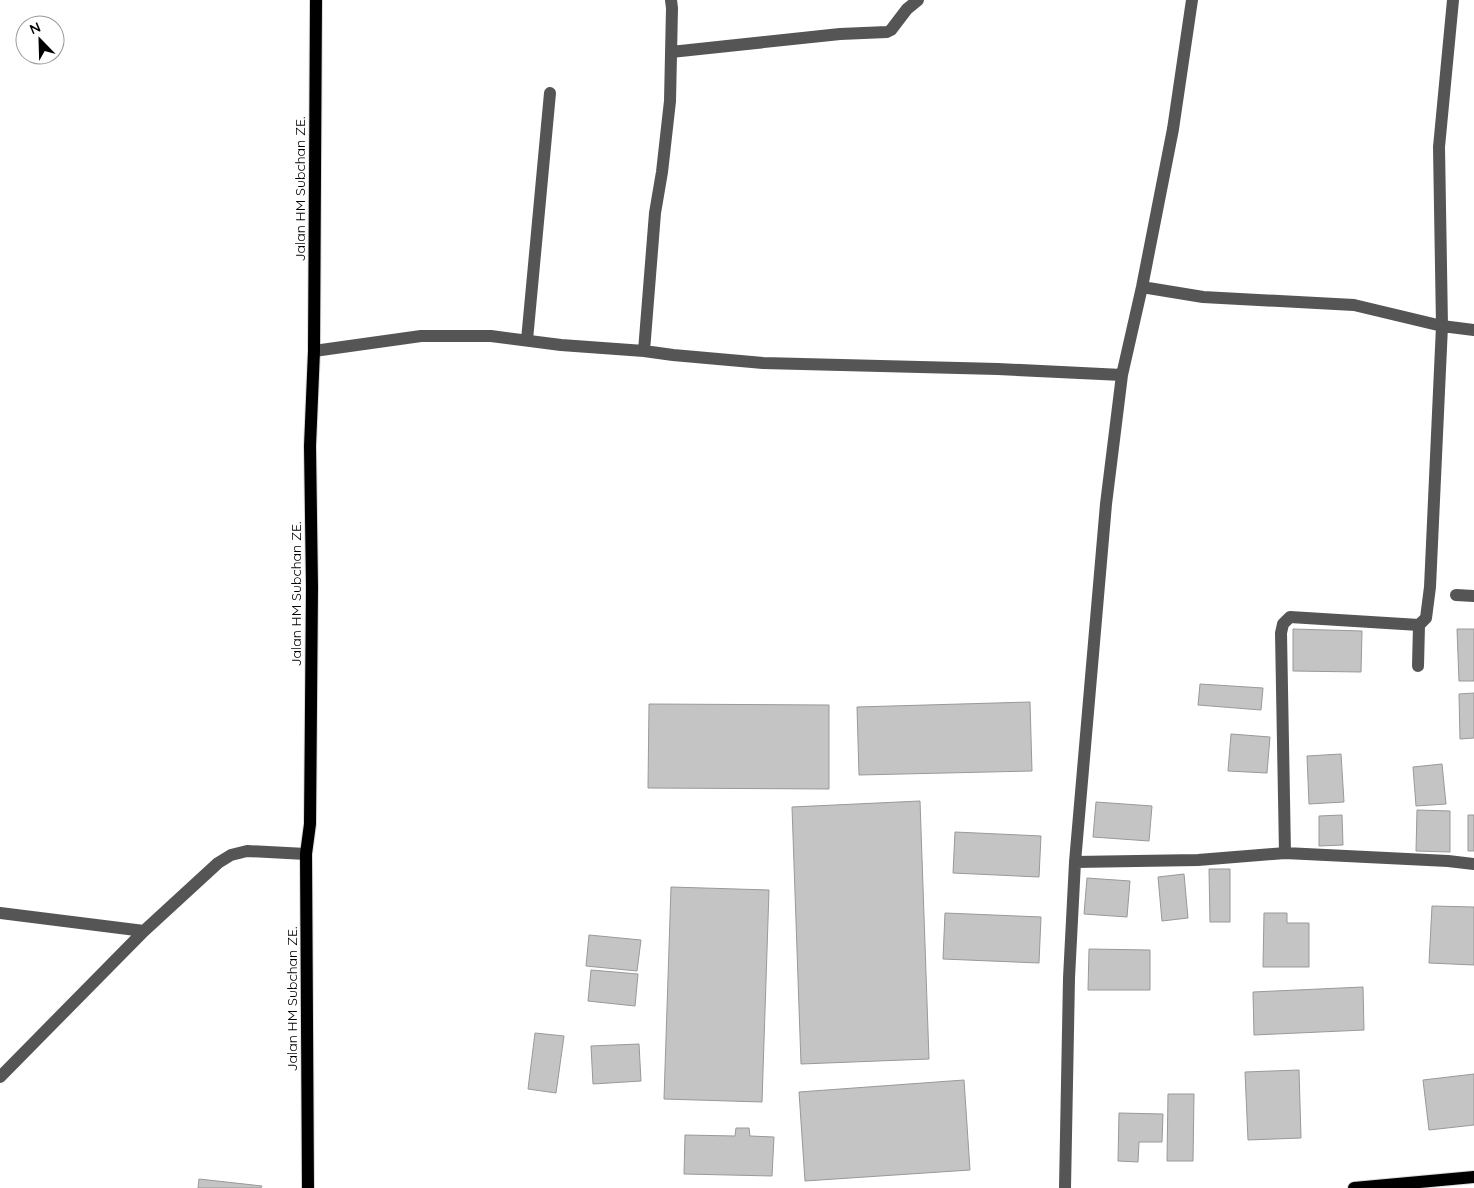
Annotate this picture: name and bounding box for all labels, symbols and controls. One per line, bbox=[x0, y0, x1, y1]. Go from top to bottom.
north arrow bbox=[15, 15, 65, 65]
text: N bbox=[27, 18, 43, 38]
street label: Jalan HM Subchan ZE. bbox=[291, 116, 309, 262]
street label: Jalan HM Subchan ZE. bbox=[287, 521, 305, 667]
street label: Jalan HM Subchan ZE. bbox=[283, 926, 301, 1072]

